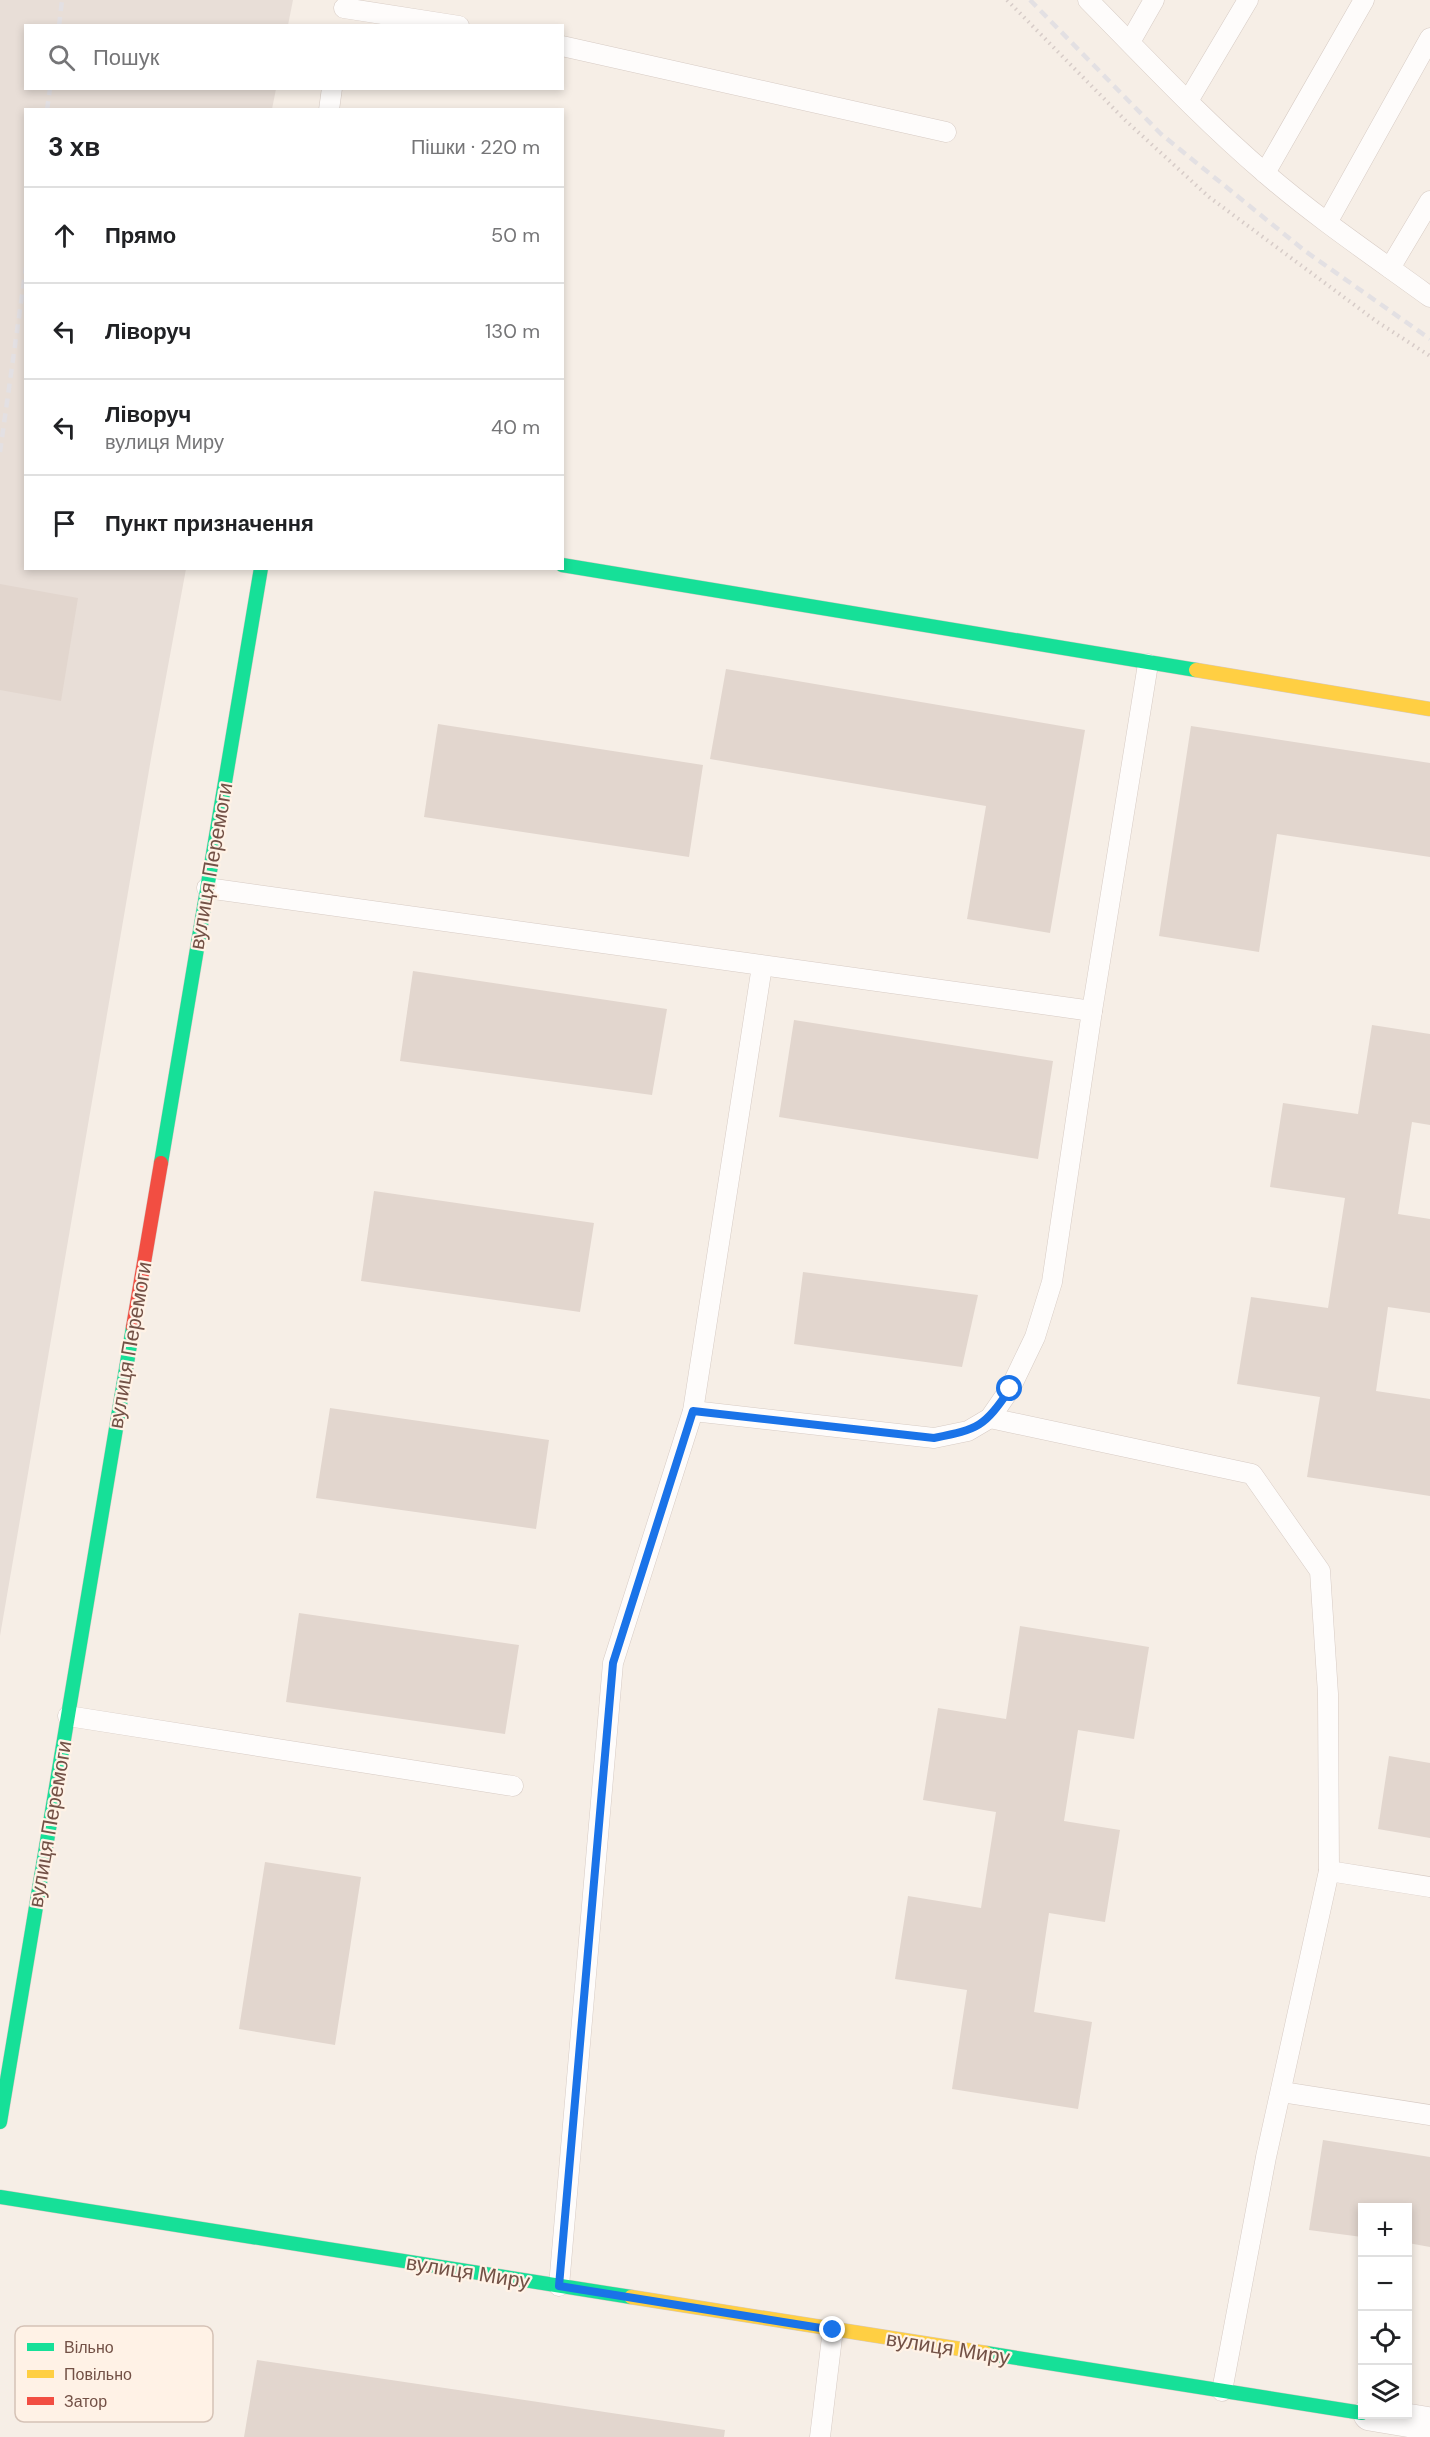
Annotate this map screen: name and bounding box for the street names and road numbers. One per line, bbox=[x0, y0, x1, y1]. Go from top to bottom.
street label: вулиця Перемоги bbox=[183, 780, 239, 952]
street label: вулиця Перемоги bbox=[102, 1259, 158, 1431]
street label: вулиця Перемоги bbox=[22, 1738, 78, 1910]
street label: вулиця Миру bbox=[404, 2248, 532, 2296]
street label: вулиця Миру bbox=[884, 2324, 1012, 2372]

